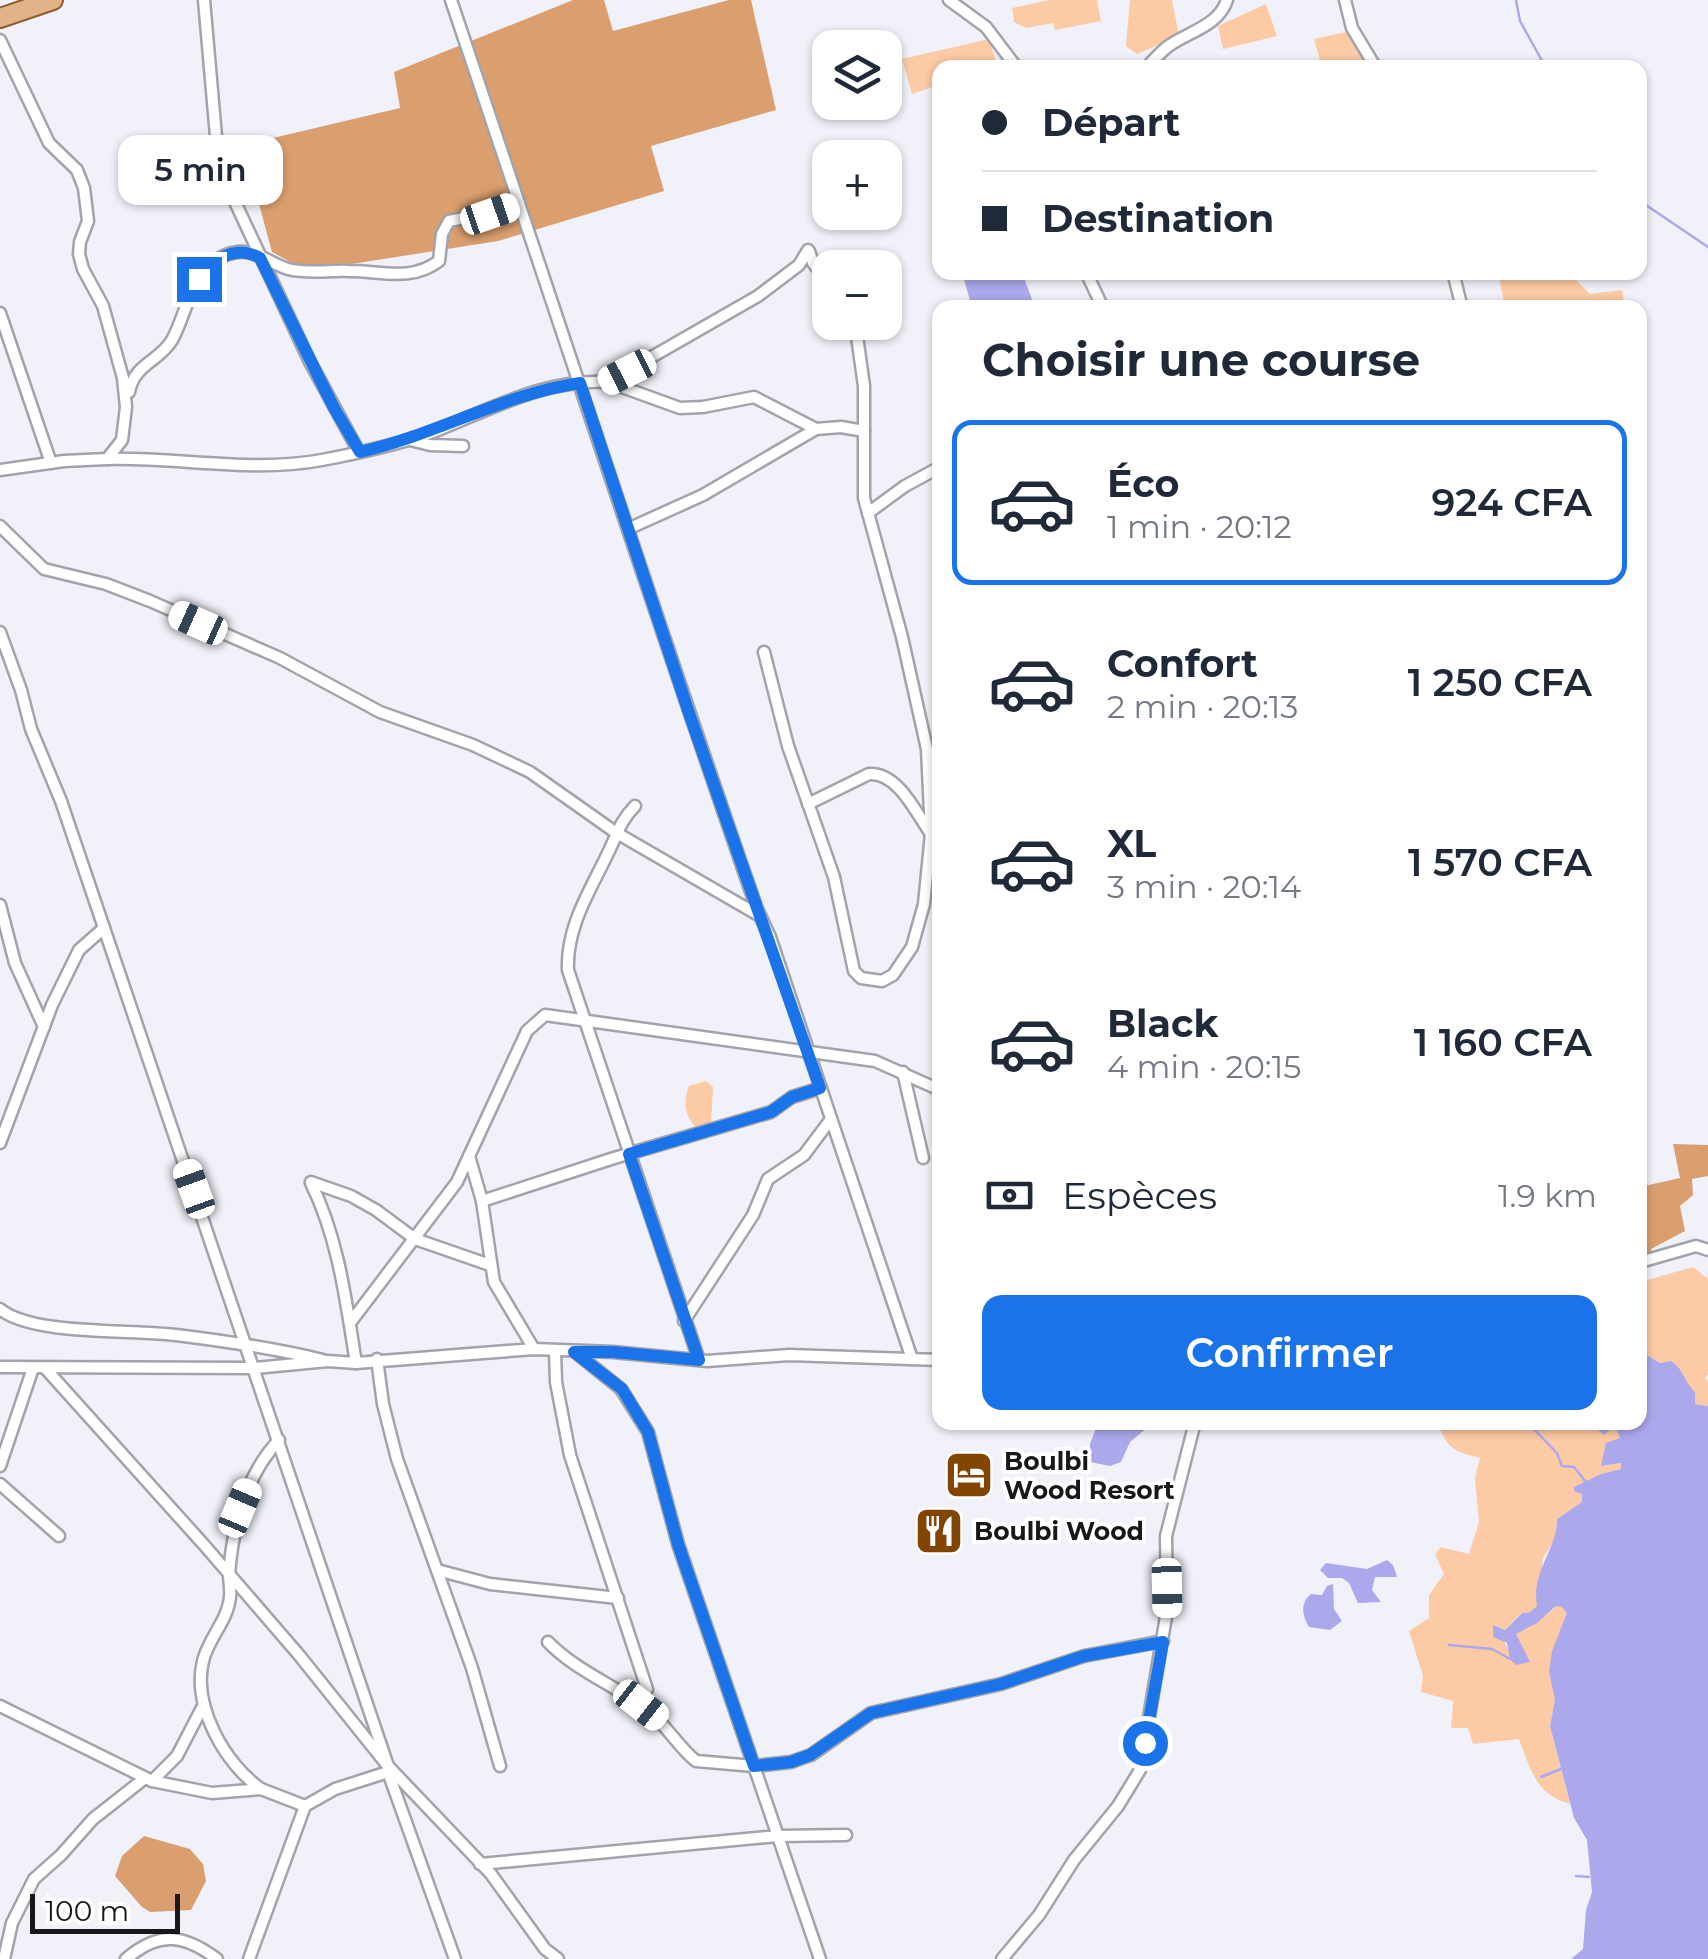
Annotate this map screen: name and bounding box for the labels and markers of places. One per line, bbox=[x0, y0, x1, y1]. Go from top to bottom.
place label: Boulbi Wood Resort bbox=[1004, 1446, 1175, 1505]
hotel icon: Boulbi Wood Resort bbox=[943, 1449, 995, 1501]
restaurant icon: Boulbi Wood bbox=[913, 1505, 965, 1557]
place label: Boulbi Wood bbox=[974, 1516, 1144, 1546]

